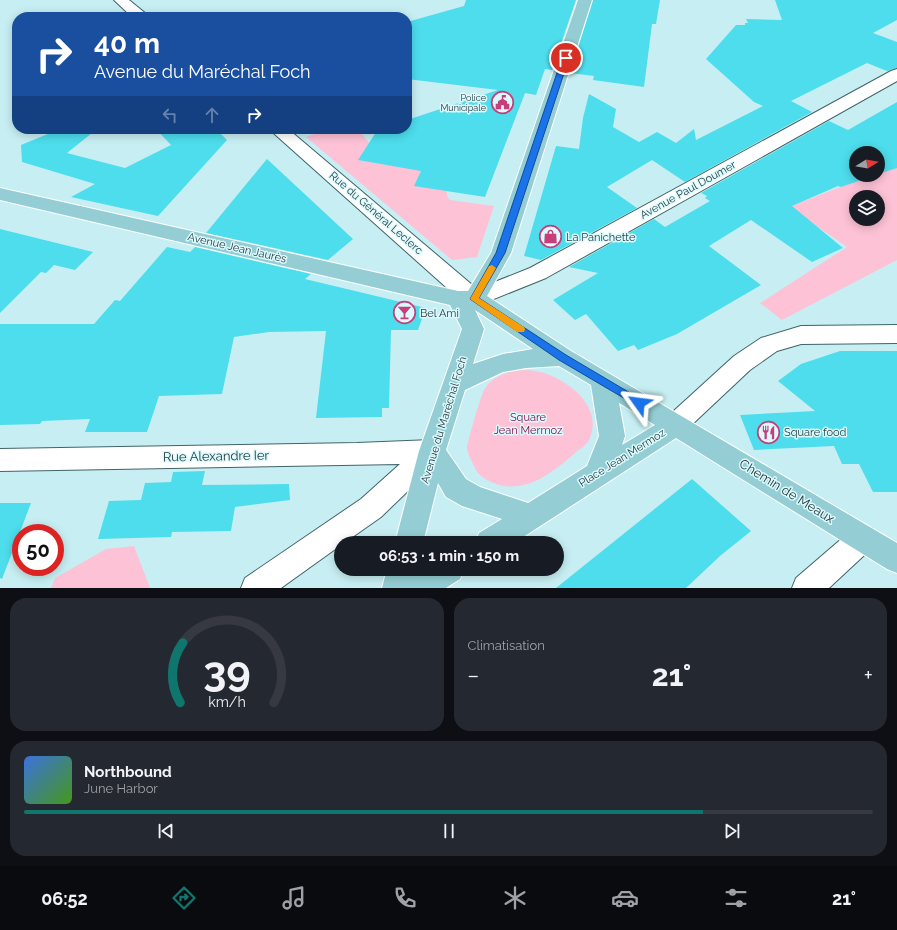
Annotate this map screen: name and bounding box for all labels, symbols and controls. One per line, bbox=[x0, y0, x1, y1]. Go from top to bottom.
text: 40 m bbox=[94, 27, 160, 60]
icon: right bbox=[28, 28, 80, 80]
pin bbox=[549, 41, 583, 75]
icon: arrive bbox=[555, 47, 577, 69]
text: Avenue du Maréchal Foch bbox=[94, 61, 311, 82]
public building icon: Police Municipale bbox=[489, 90, 515, 116]
place label: Police Municipale bbox=[440, 93, 487, 113]
icon: left bbox=[159, 104, 181, 126]
icon: ahead bbox=[201, 104, 223, 126]
icon: right bbox=[243, 104, 265, 126]
north arrow bbox=[849, 146, 885, 182]
map controls bbox=[849, 146, 885, 226]
street label: Avenue Paul Doumer bbox=[638, 158, 738, 222]
street label: Rue du Général Leclerc bbox=[327, 169, 425, 257]
button: layers bbox=[849, 190, 885, 226]
shop icon: La Panichette bbox=[537, 224, 563, 250]
street label: Avenue Jean Jaurès bbox=[186, 230, 288, 266]
place label: La Panichette bbox=[566, 231, 636, 244]
bar icon: Bel Ami bbox=[391, 300, 417, 326]
place label: Bel Ami bbox=[420, 307, 459, 320]
street label: Avenue du Maréchal Foch bbox=[418, 355, 470, 485]
position arrow bbox=[618, 382, 660, 424]
park label: Square Jean Mermoz bbox=[494, 411, 563, 437]
restaurant icon: Square food bbox=[755, 419, 781, 445]
street label: Place Jean Mermoz bbox=[576, 426, 668, 490]
place label: Square food bbox=[784, 426, 846, 439]
street label: Rue Alexandre Ier bbox=[163, 448, 270, 464]
street label: Chemin de Meaux bbox=[737, 456, 838, 527]
speed limit sign: 50 bbox=[12, 524, 64, 576]
text: 06:53 · 1 min · 150 m bbox=[379, 547, 519, 565]
text: Climatisation bbox=[468, 638, 545, 653]
text: 39 bbox=[203, 646, 251, 695]
text: 21° bbox=[652, 658, 691, 693]
text: − bbox=[468, 662, 479, 688]
text: + bbox=[864, 662, 873, 688]
text: km/h bbox=[208, 693, 246, 709]
text: Northbound bbox=[84, 763, 172, 781]
text: June Harbor bbox=[84, 781, 158, 796]
icon: previous bbox=[155, 820, 177, 842]
icon: pause bbox=[438, 820, 460, 842]
icon: next bbox=[721, 820, 743, 842]
icon: directions bbox=[170, 884, 198, 912]
icon: music bbox=[280, 884, 308, 912]
icon: phone bbox=[391, 884, 419, 912]
icon: climate bbox=[501, 884, 529, 912]
icon: car bbox=[611, 884, 639, 912]
icon: filters bbox=[722, 884, 750, 912]
text: 06:52 bbox=[41, 888, 88, 909]
text: 21° bbox=[832, 888, 856, 909]

